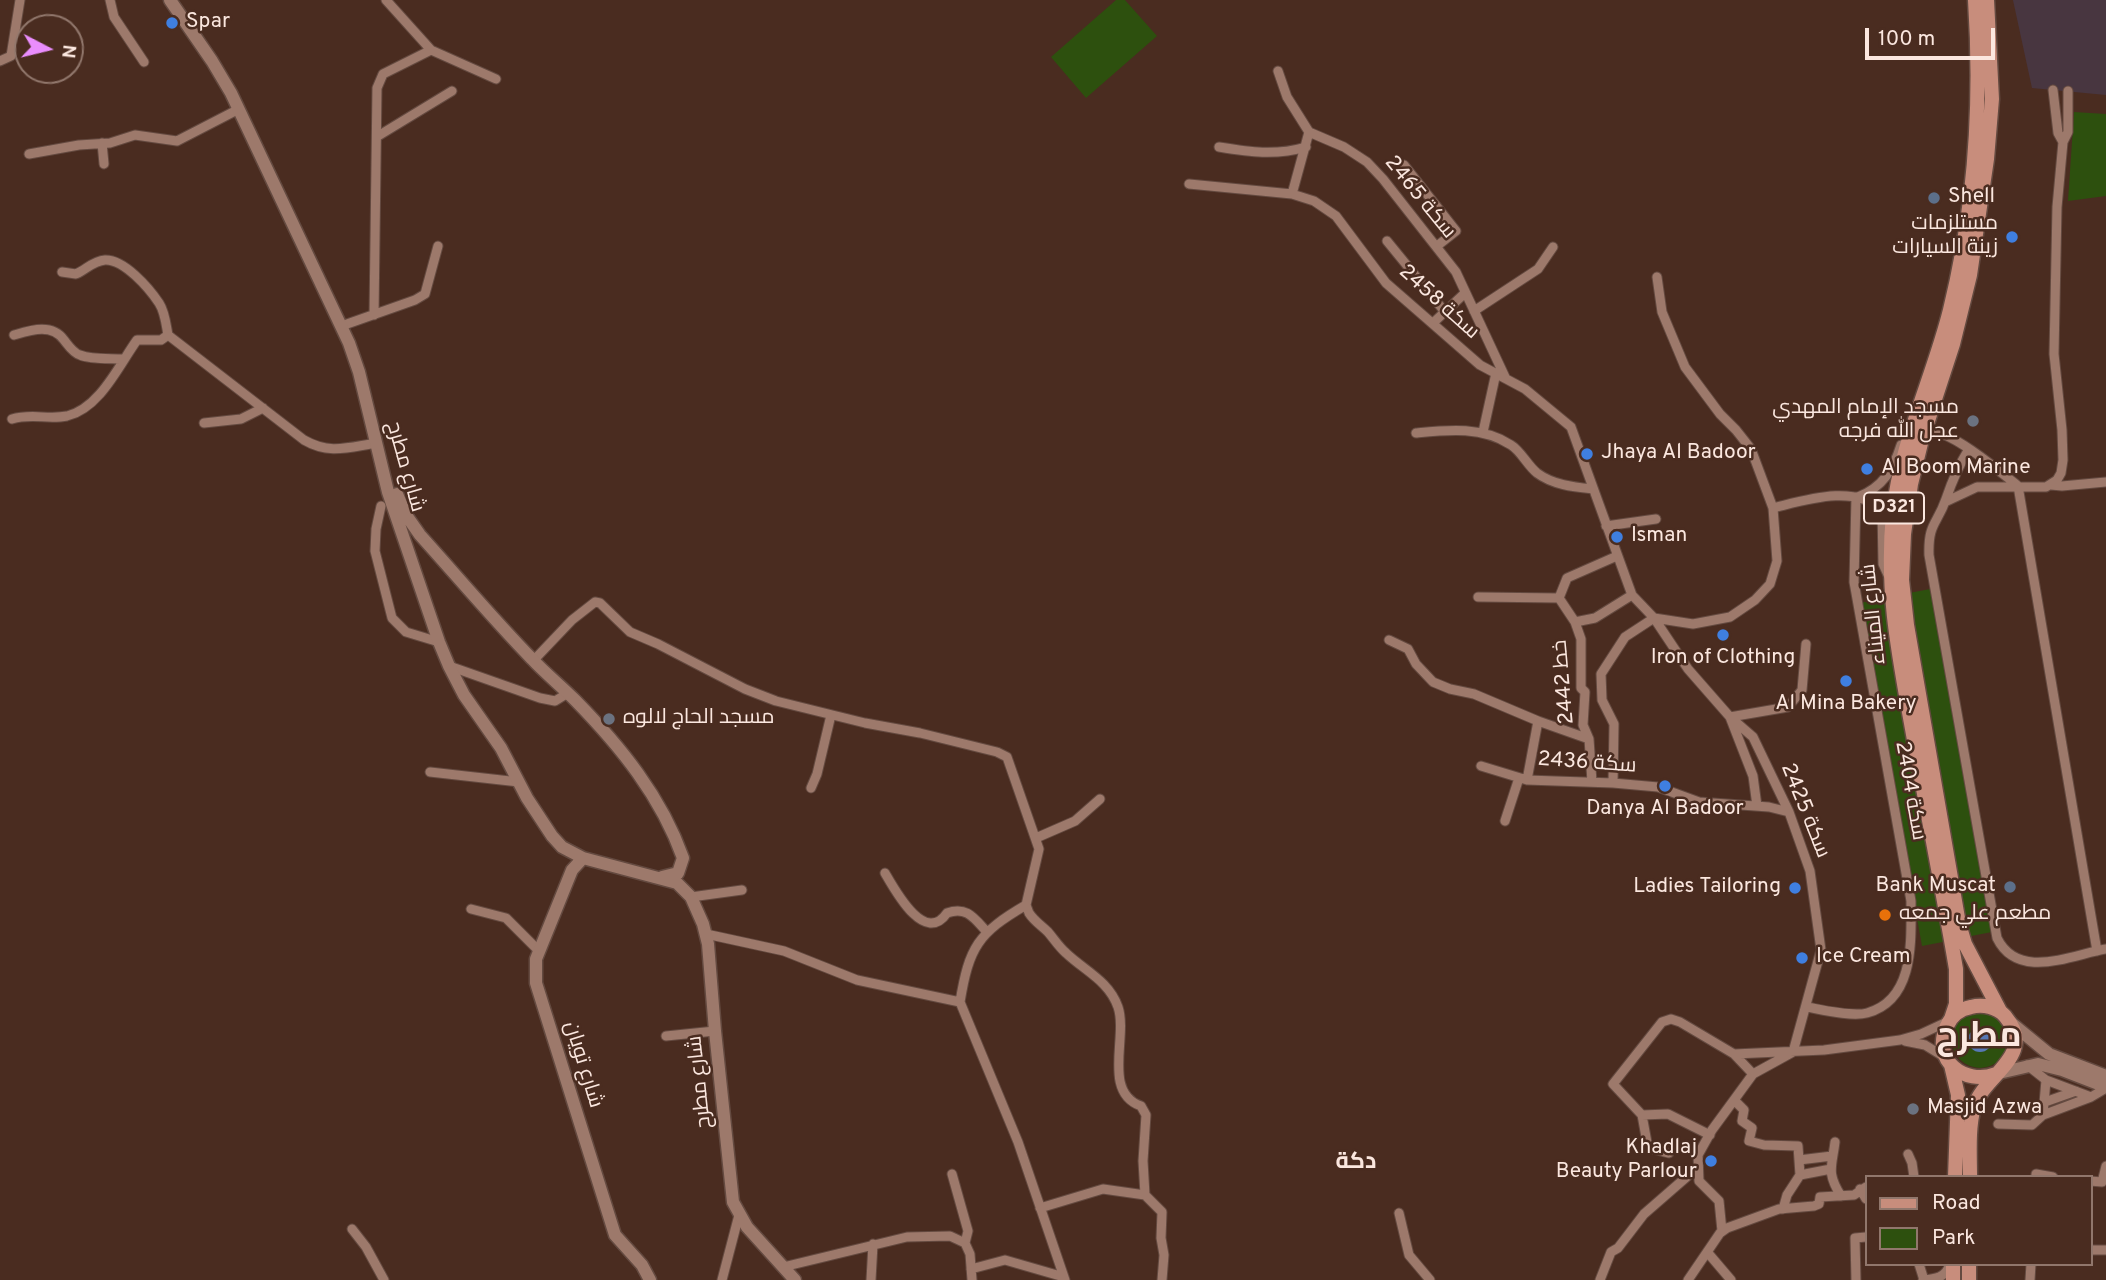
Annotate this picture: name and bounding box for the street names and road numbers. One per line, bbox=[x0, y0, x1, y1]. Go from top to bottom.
street label: سكة 2465 bbox=[1378, 151, 1460, 245]
street label: سكة 2458 bbox=[1392, 260, 1484, 346]
street label: شارع مطرح bbox=[379, 419, 429, 515]
road number: D321 bbox=[1864, 492, 1924, 524]
street label: شارع الميناء bbox=[1857, 562, 1893, 666]
street label: 2442 خط bbox=[1549, 639, 1581, 725]
street label: سكة 2404 bbox=[1888, 739, 1930, 843]
street label: سكة 2436 bbox=[1537, 748, 1637, 780]
street label: سكة 2425 bbox=[1774, 760, 1834, 862]
street label: شارع تويان bbox=[557, 1019, 607, 1111]
street label: شارع مطرح bbox=[684, 1034, 718, 1130]

